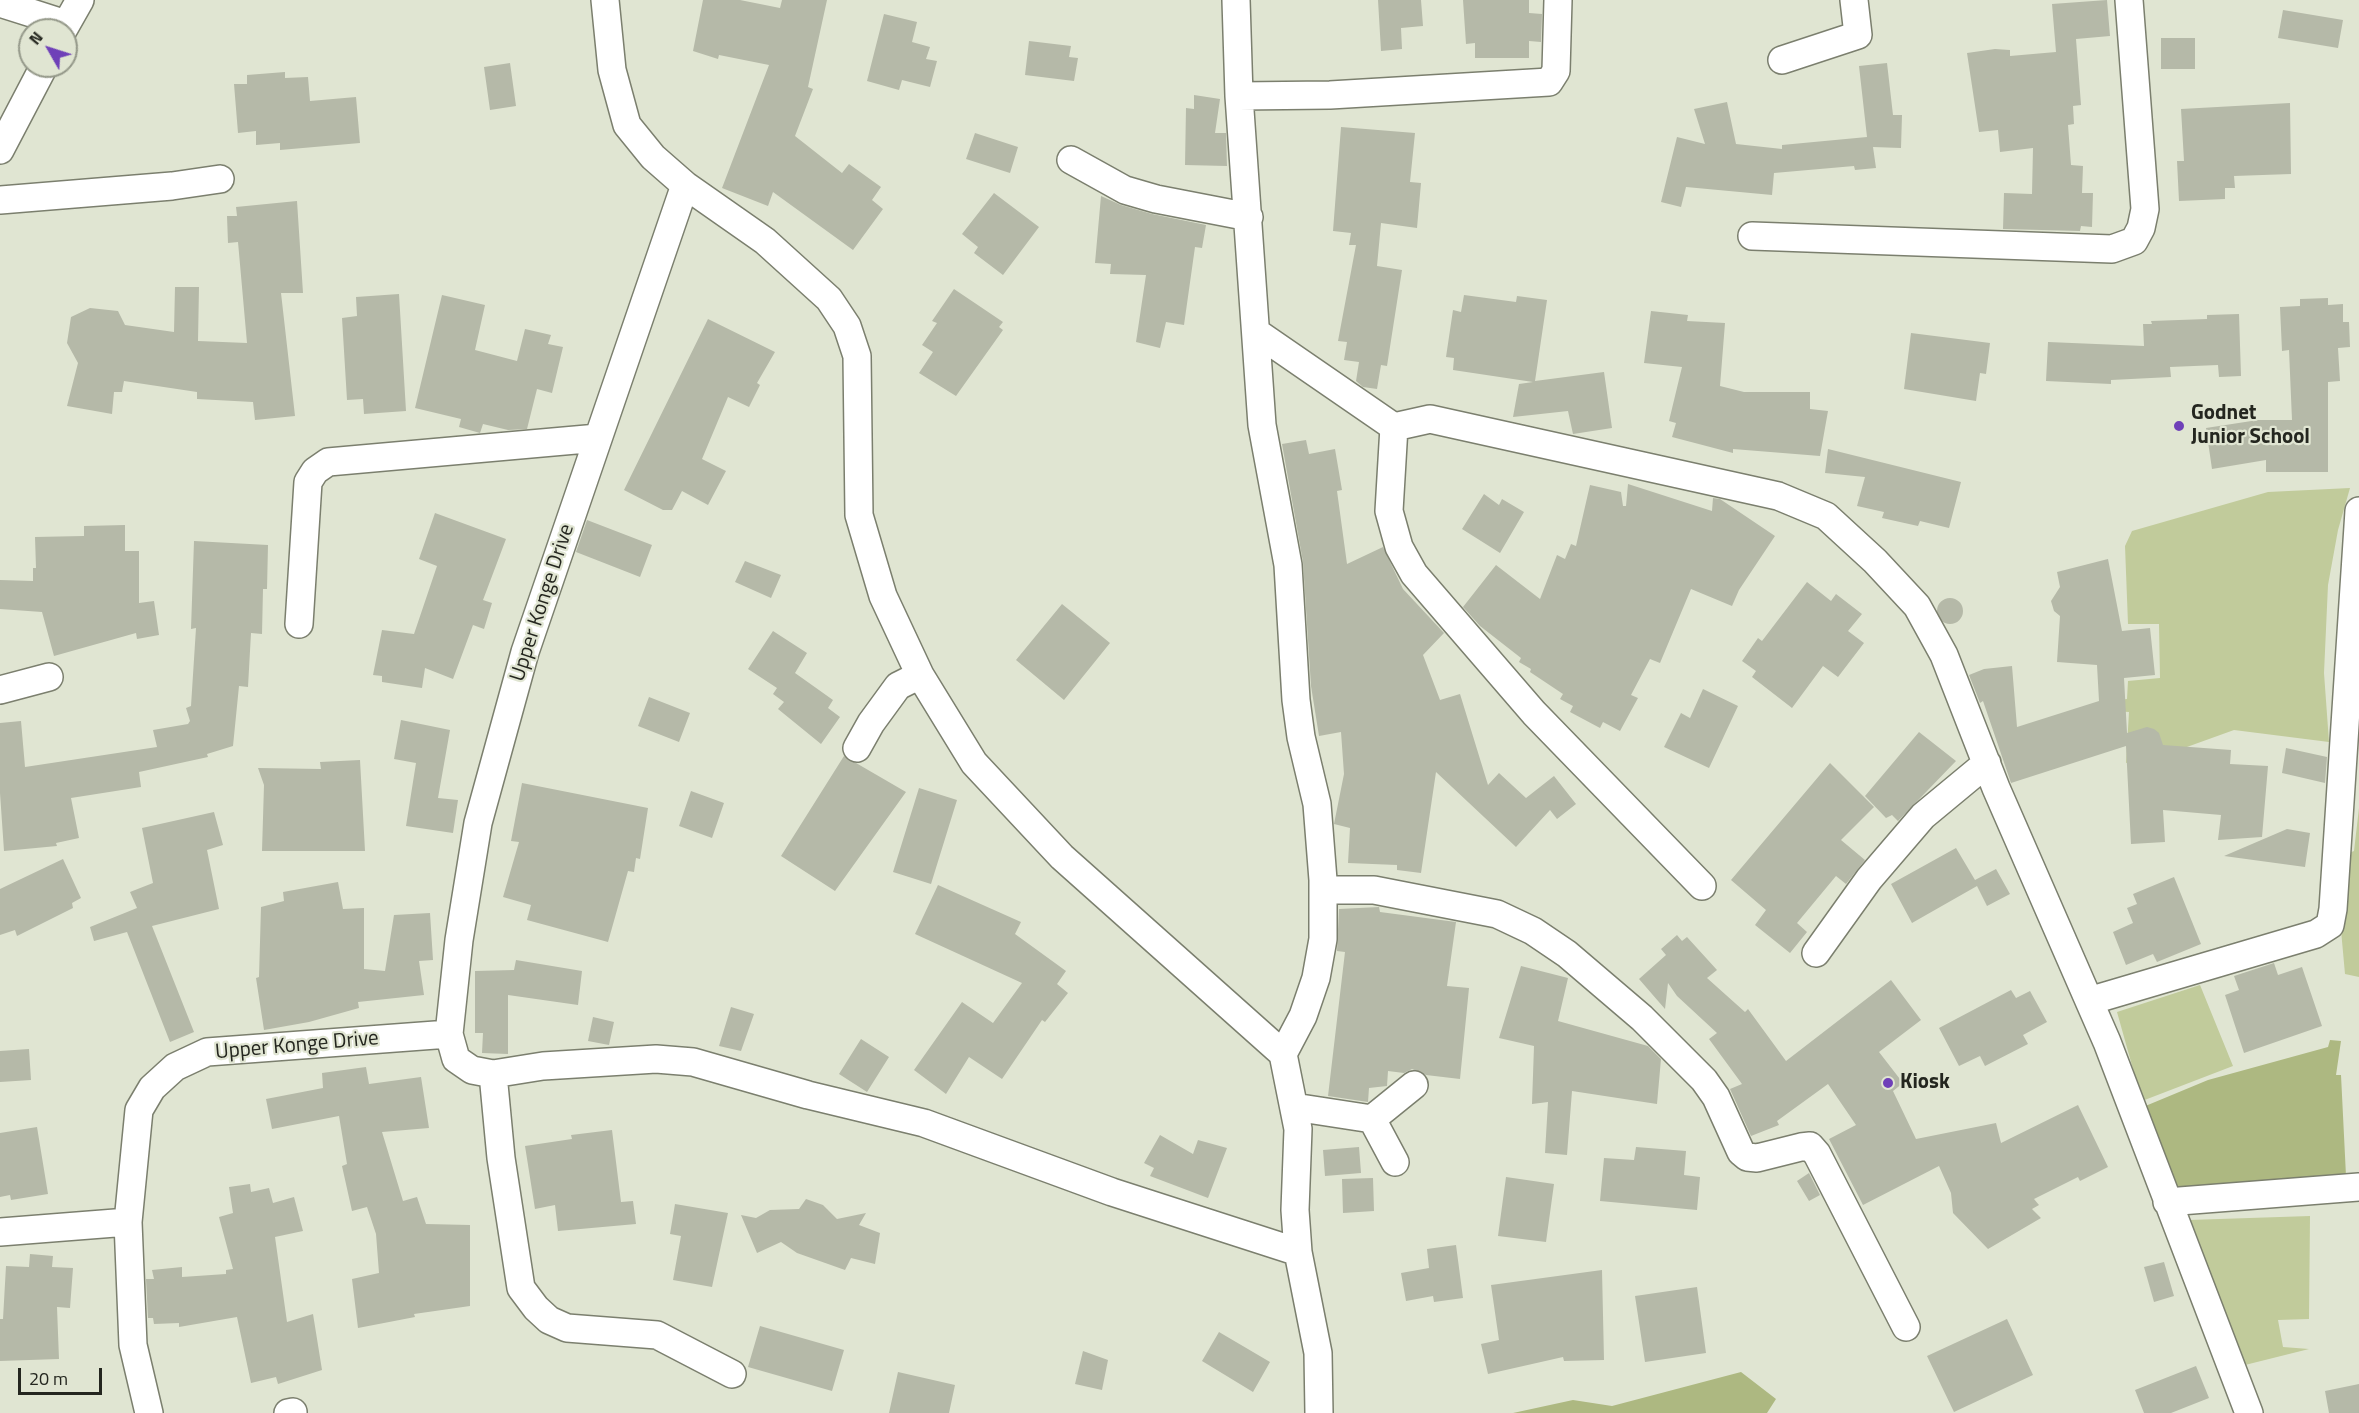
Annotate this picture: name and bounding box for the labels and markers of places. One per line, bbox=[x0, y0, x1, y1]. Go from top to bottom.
place label: Godnet Junior School bbox=[2191, 401, 2310, 451]
marker: Godnet Junior School bbox=[2172, 419, 2186, 433]
place label: Kiosk bbox=[1900, 1070, 1950, 1096]
marker: Kiosk bbox=[1881, 1076, 1895, 1090]

